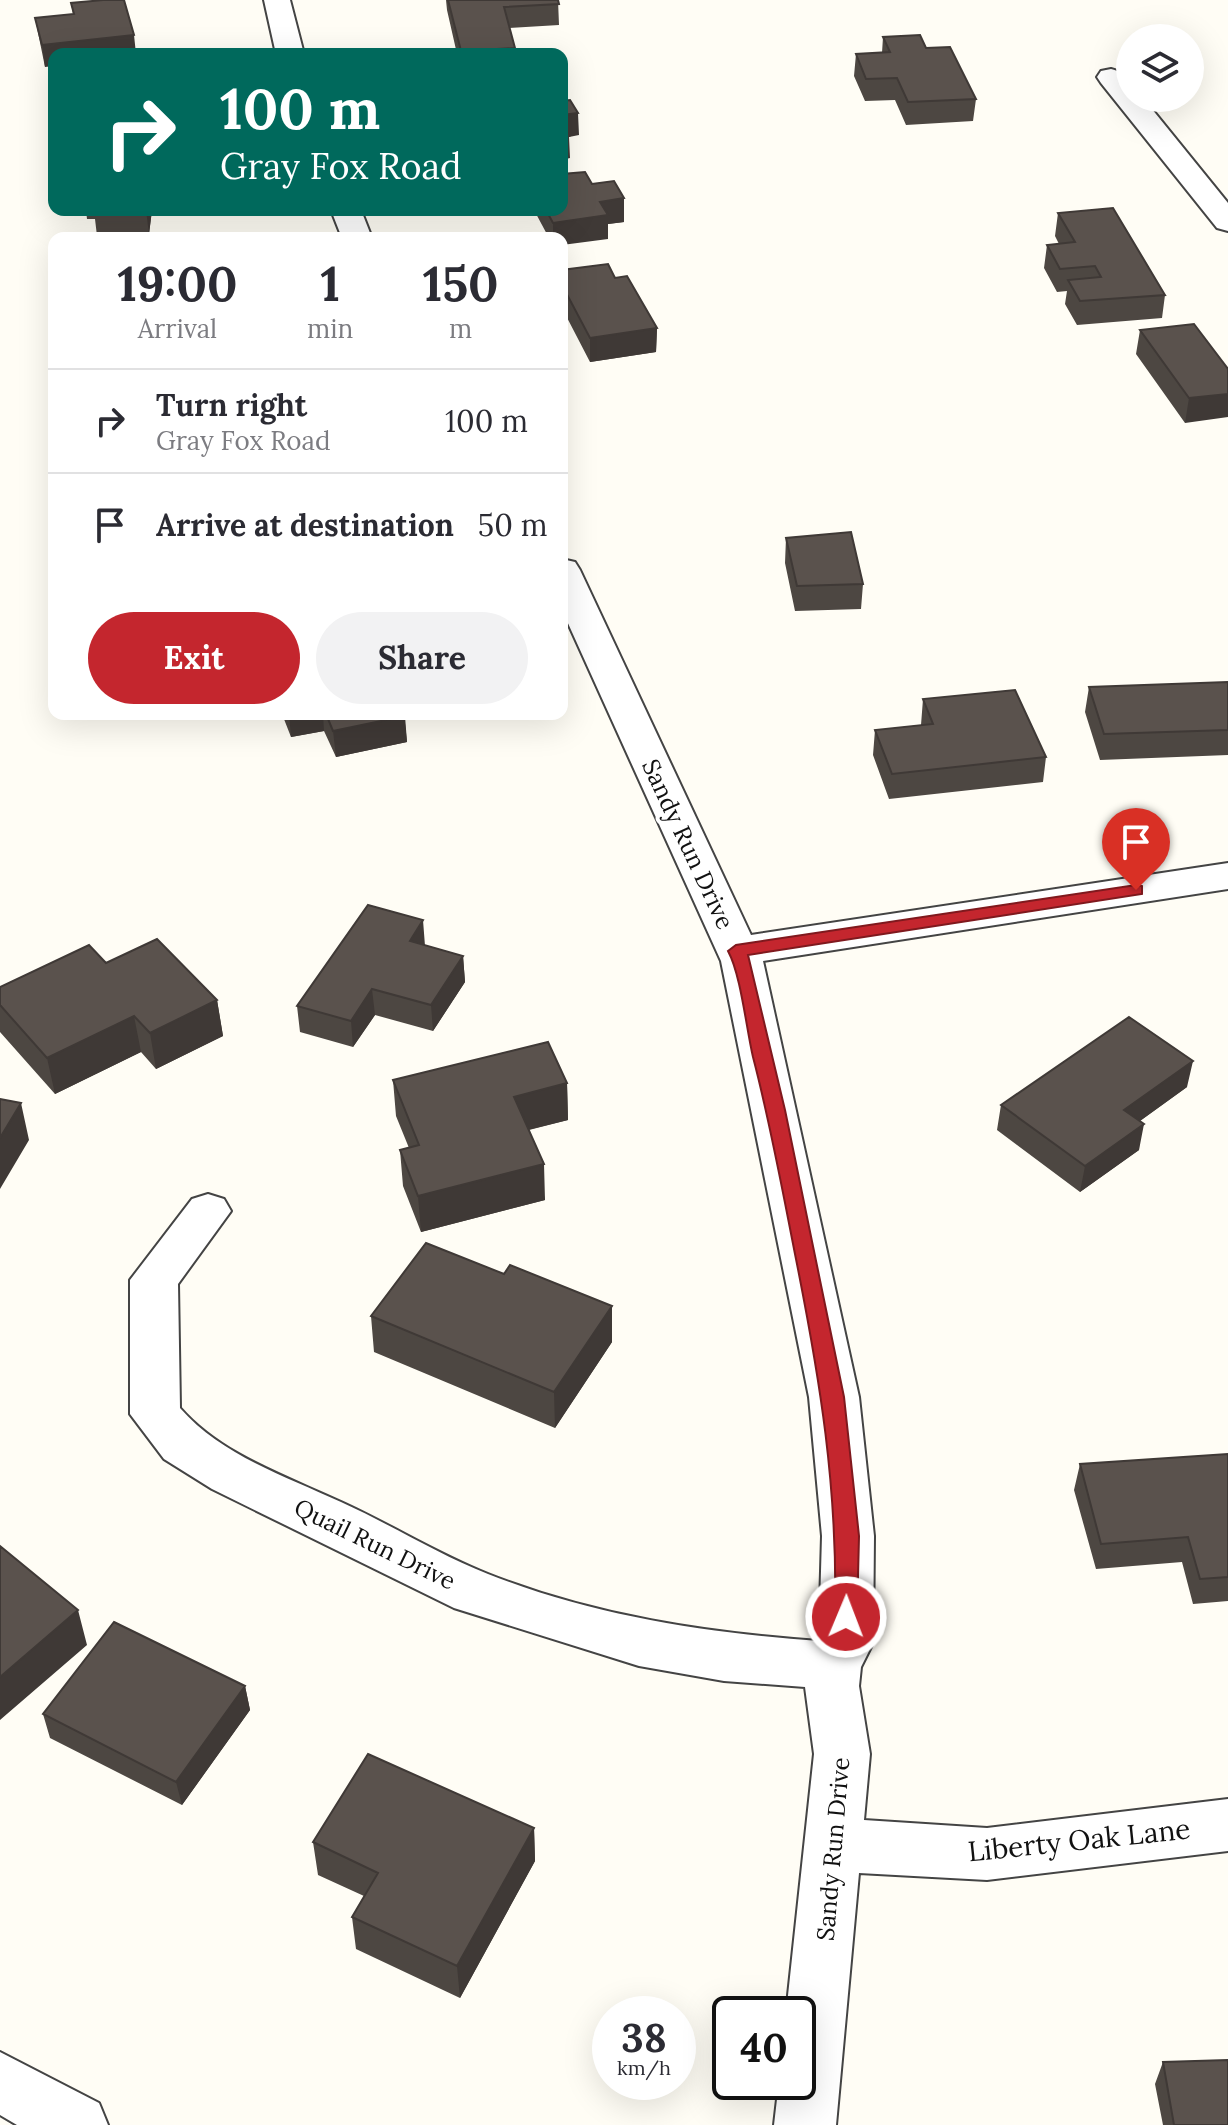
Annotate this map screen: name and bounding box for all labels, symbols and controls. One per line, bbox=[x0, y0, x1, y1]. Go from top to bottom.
map controls bbox=[1116, 24, 1204, 112]
button: layers bbox=[1116, 24, 1204, 112]
text: 100 m bbox=[220, 73, 380, 144]
icon: right bbox=[88, 80, 192, 184]
text: Gray Fox Road bbox=[220, 143, 462, 189]
text: 19:00 bbox=[117, 253, 238, 314]
text: 1 bbox=[320, 253, 340, 314]
text: 150 bbox=[423, 253, 499, 314]
text: Arrival bbox=[138, 312, 217, 345]
text: min bbox=[307, 312, 353, 345]
text: m bbox=[449, 312, 472, 345]
text: Turn right bbox=[156, 386, 307, 424]
icon: right bbox=[88, 399, 132, 443]
text: 100 m bbox=[445, 402, 528, 440]
text: Gray Fox Road bbox=[156, 424, 330, 457]
icon: arrive bbox=[88, 503, 132, 547]
text: Arrive at destination bbox=[156, 506, 454, 544]
text: 50 m bbox=[478, 506, 548, 544]
button: Exit bbox=[88, 612, 300, 704]
button: Share bbox=[316, 612, 528, 704]
street label: Sandy Run Drive bbox=[635, 754, 741, 934]
pin bbox=[1102, 808, 1170, 890]
icon: arrive bbox=[1114, 820, 1158, 864]
street label: Quail Run Drive bbox=[289, 1492, 461, 1596]
position arrow bbox=[804, 1575, 888, 1659]
street label: Sandy Run Drive bbox=[810, 1756, 856, 1942]
street label: Liberty Oak Lane bbox=[966, 1810, 1192, 1870]
speed limit sign: 40 bbox=[712, 1996, 816, 2100]
text: 38 bbox=[621, 2012, 667, 2063]
text: km/h bbox=[617, 2055, 671, 2080]

